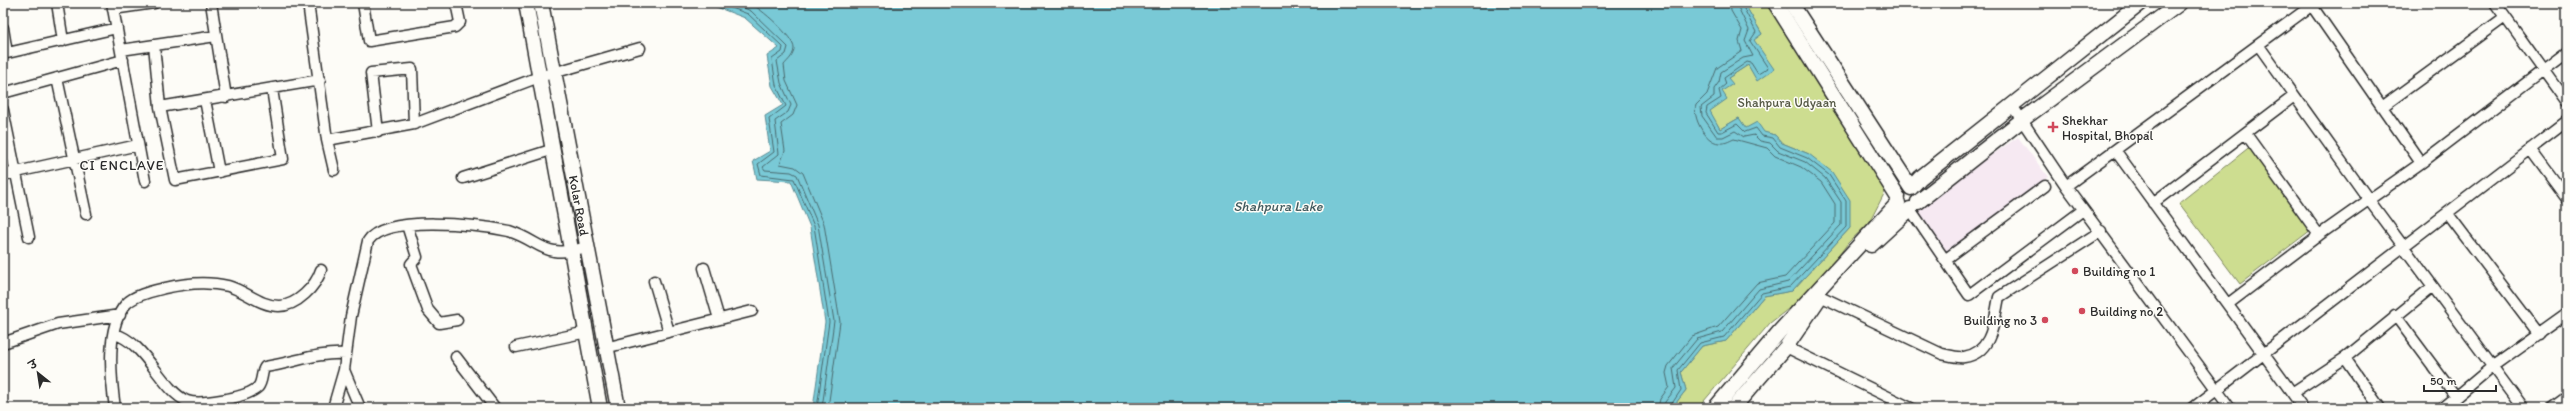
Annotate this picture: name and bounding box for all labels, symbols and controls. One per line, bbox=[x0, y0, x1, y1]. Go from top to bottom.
park label: Shahpura Udyaan bbox=[1738, 95, 1837, 110]
place label: Shekhar Hospital, Bhopal bbox=[2062, 113, 2153, 143]
marker: Shekhar Hospital, Bhopal bbox=[2047, 121, 2059, 133]
district label: CI ENCLAVE bbox=[79, 157, 165, 174]
street label: Kolar Road bbox=[566, 174, 593, 237]
water label: Shahpura Lake bbox=[1233, 198, 1324, 215]
place label: Building no 1 bbox=[2083, 264, 2155, 279]
marker: Building no 1 bbox=[2070, 266, 2080, 276]
place label: Building no 2 bbox=[2090, 304, 2163, 319]
marker: Building no 2 bbox=[2077, 306, 2087, 316]
place label: Building no 3 bbox=[1964, 313, 2037, 328]
marker: Building no 3 bbox=[2040, 315, 2050, 325]
north arrow bbox=[18, 353, 58, 393]
text: उ bbox=[26, 356, 41, 373]
scale bar bbox=[2424, 367, 2496, 393]
text: 50 m bbox=[2430, 374, 2456, 388]

